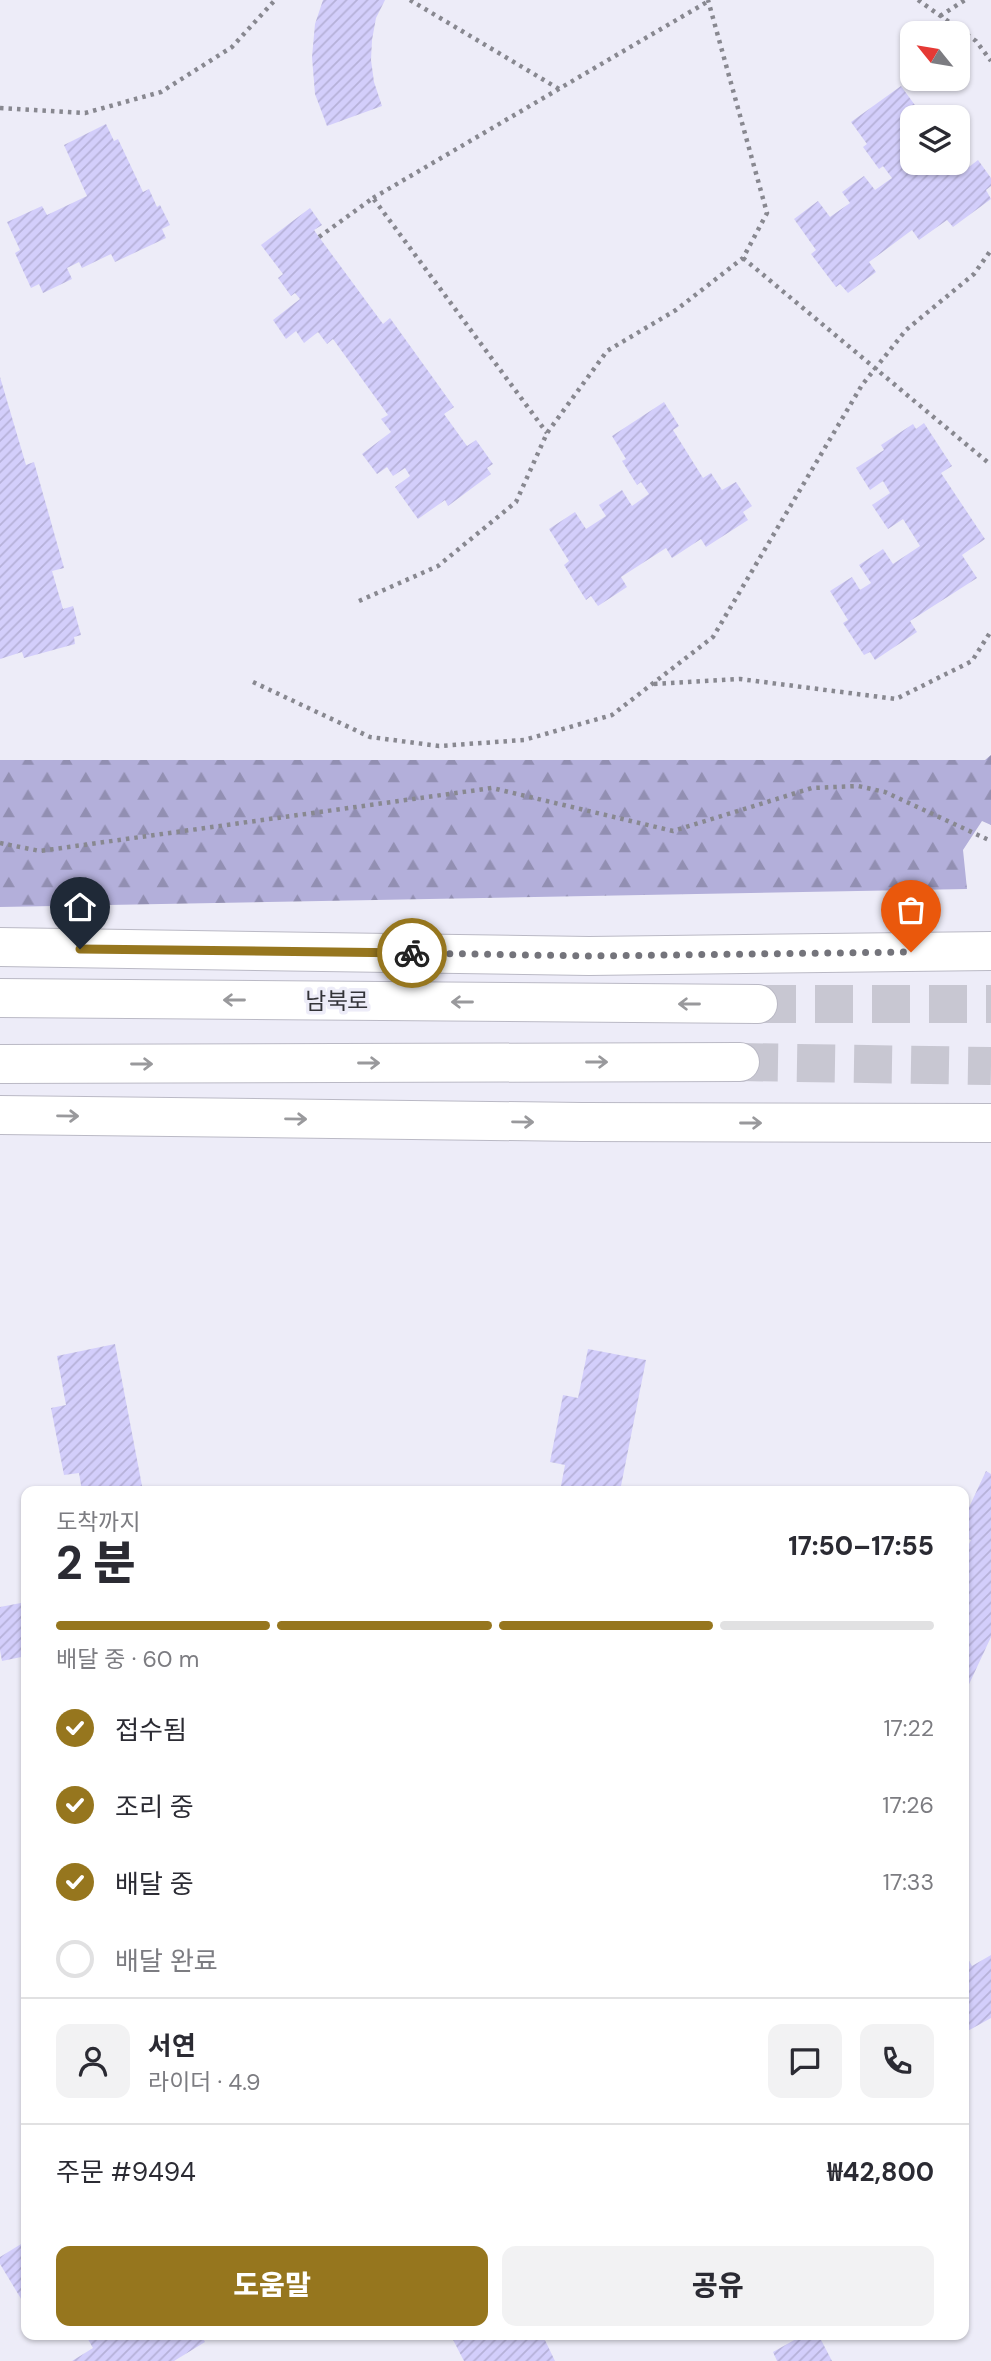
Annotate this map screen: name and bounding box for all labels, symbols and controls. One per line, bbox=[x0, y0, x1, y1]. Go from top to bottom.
north arrow bbox=[900, 21, 970, 91]
map controls bbox=[900, 21, 970, 175]
button: layers bbox=[900, 105, 970, 175]
pin bbox=[50, 877, 110, 949]
pin bbox=[881, 880, 941, 952]
icon: home bbox=[61, 888, 99, 926]
icon: bag bbox=[892, 891, 930, 929]
courier bbox=[377, 918, 447, 988]
icon: bike bbox=[393, 934, 431, 972]
street label: 남북로 bbox=[305, 986, 369, 1016]
one-way arrow bbox=[223, 993, 246, 1007]
one-way arrow bbox=[451, 995, 474, 1009]
one-way arrow bbox=[678, 997, 701, 1011]
one-way arrow bbox=[585, 1055, 608, 1069]
one-way arrow bbox=[357, 1056, 380, 1070]
one-way arrow bbox=[130, 1057, 153, 1071]
one-way arrow bbox=[56, 1109, 79, 1123]
one-way arrow bbox=[284, 1112, 307, 1126]
one-way arrow bbox=[511, 1115, 534, 1129]
one-way arrow bbox=[739, 1116, 762, 1130]
text: 도착까지 bbox=[56, 1507, 141, 1537]
text: 17:50–17:55 bbox=[788, 1529, 934, 1563]
text: 2 분 bbox=[56, 1533, 136, 1593]
text: 배달 중 · 60 m bbox=[56, 1644, 199, 1674]
icon: check bbox=[56, 1709, 94, 1747]
text: 접수됨 bbox=[115, 1713, 187, 1747]
text: 17:22 bbox=[883, 1713, 934, 1743]
icon: check bbox=[56, 1786, 94, 1824]
text: 조리 중 bbox=[115, 1790, 194, 1824]
text: 17:26 bbox=[882, 1790, 934, 1820]
icon: check bbox=[56, 1863, 94, 1901]
text: 배달 중 bbox=[115, 1867, 194, 1901]
text: 17:33 bbox=[883, 1867, 934, 1897]
text: 배달 완료 bbox=[115, 1944, 218, 1978]
button: person bbox=[56, 2024, 130, 2098]
button: chat bbox=[768, 2024, 842, 2098]
button: phone bbox=[860, 2024, 934, 2098]
text: 서연 bbox=[148, 2029, 196, 2063]
text: 라이더 · 4.9 bbox=[148, 2067, 261, 2097]
text: 주문 #9494 bbox=[56, 2155, 196, 2189]
text: ₩42,800 bbox=[827, 2155, 934, 2189]
button: 도움말 bbox=[56, 2246, 488, 2326]
button: 공유 bbox=[502, 2246, 934, 2326]

